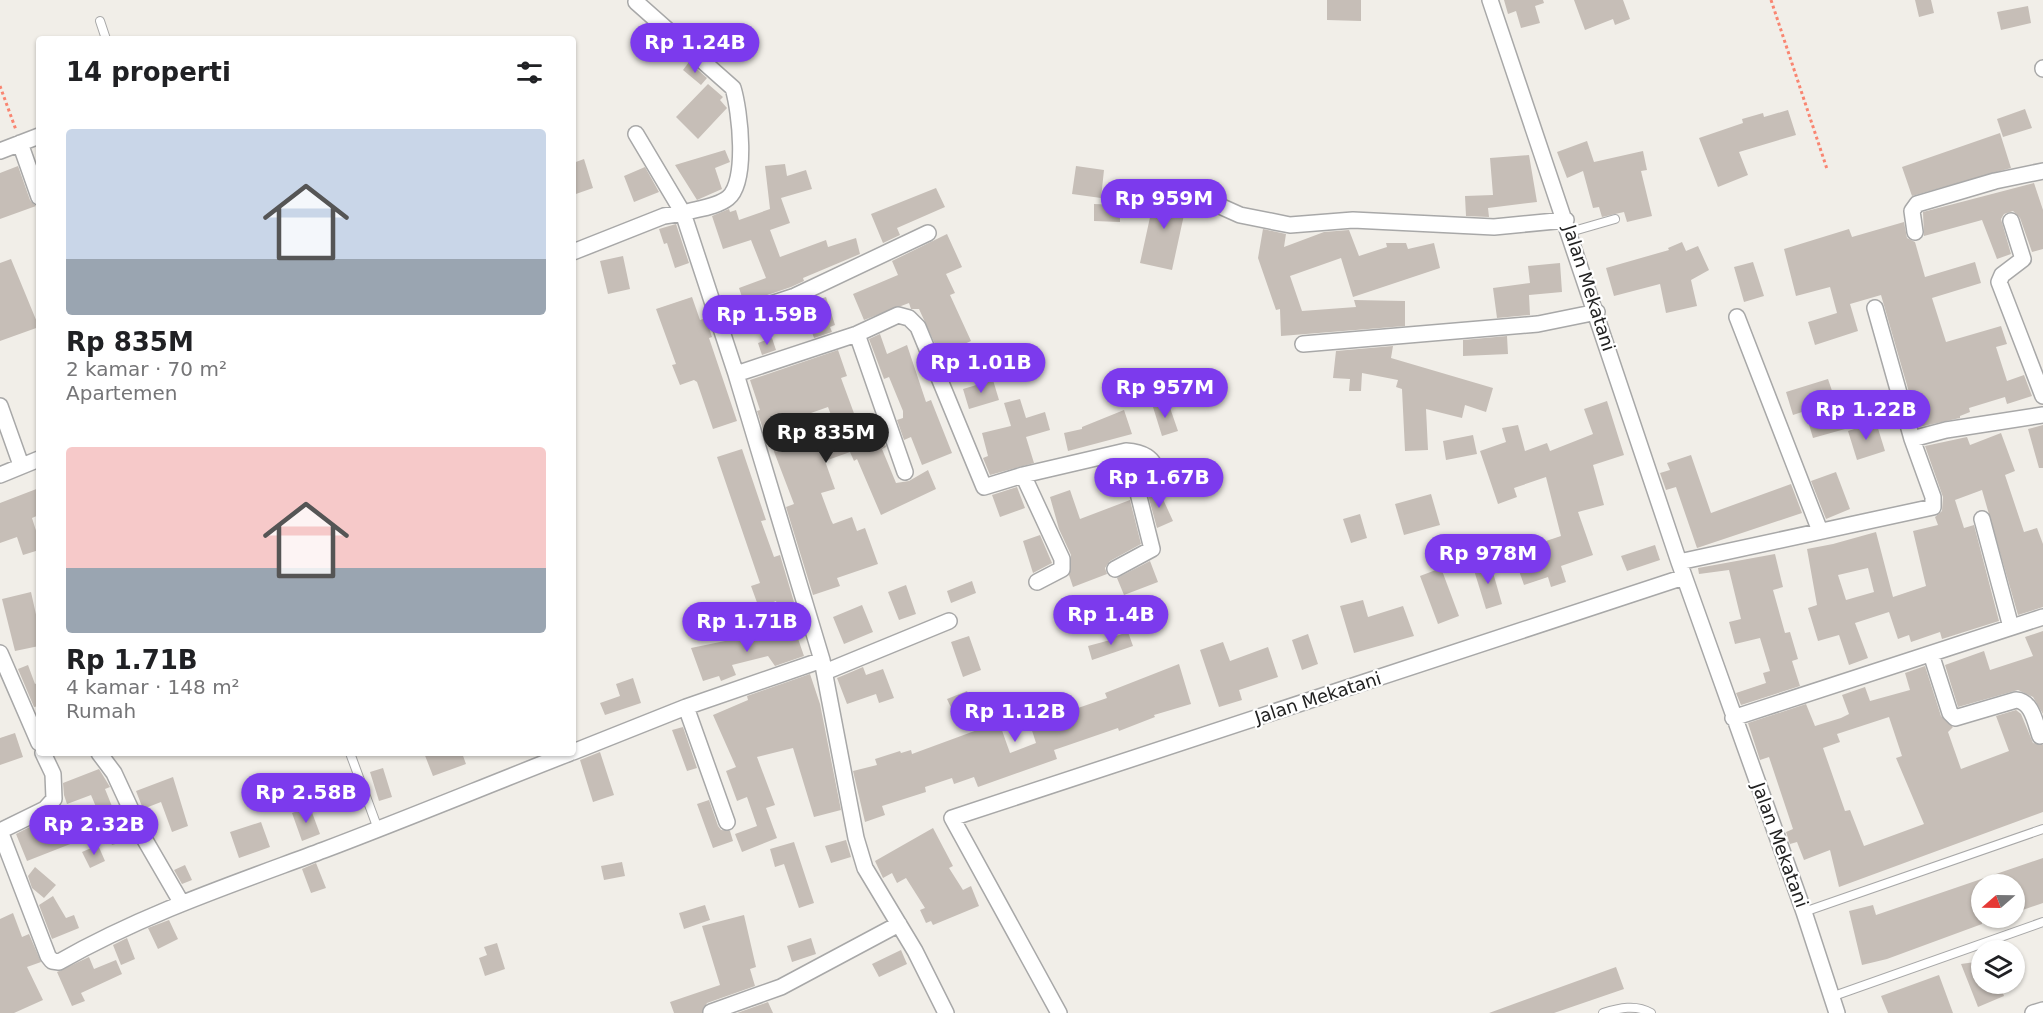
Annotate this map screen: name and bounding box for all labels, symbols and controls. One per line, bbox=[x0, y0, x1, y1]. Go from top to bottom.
pin: Rp 1.24B bbox=[633, 23, 757, 74]
text: Rp 1.24B bbox=[644, 30, 746, 54]
icon: filters bbox=[513, 56, 546, 89]
text: 14 properti bbox=[66, 57, 231, 87]
icon: home bbox=[252, 168, 360, 276]
pin: Rp 959M bbox=[1109, 179, 1219, 230]
text: Rp 959M bbox=[1115, 186, 1213, 210]
street label: Jalan Mekatani bbox=[1559, 221, 1620, 354]
pin: Rp 1.59B bbox=[705, 295, 829, 346]
text: Rp 1.59B bbox=[716, 302, 818, 326]
text: Rp 835M bbox=[66, 327, 194, 357]
pin: Rp 1.01B bbox=[919, 343, 1043, 394]
text: Rp 1.01B bbox=[930, 350, 1032, 374]
text: 2 kamar · 70 m² bbox=[66, 357, 227, 381]
pin: Rp 957M bbox=[1110, 368, 1220, 419]
text: Rp 957M bbox=[1116, 375, 1214, 399]
text: Apartemen bbox=[66, 381, 177, 405]
pin: Rp 1.22B bbox=[1804, 390, 1928, 441]
text: Rp 1.22B bbox=[1815, 397, 1917, 421]
pin: Rp 835M bbox=[771, 413, 881, 464]
text: Rp 835M bbox=[777, 420, 875, 444]
pin: Rp 1.67B bbox=[1097, 458, 1221, 509]
text: Rp 1.67B bbox=[1108, 465, 1210, 489]
icon: home bbox=[252, 486, 360, 594]
pin: Rp 978M bbox=[1433, 534, 1543, 585]
text: Rp 978M bbox=[1439, 541, 1537, 565]
pin: Rp 1.4B bbox=[1056, 595, 1166, 646]
pin: Rp 1.71B bbox=[685, 602, 809, 653]
text: Rp 1.4B bbox=[1067, 602, 1155, 626]
text: Rp 1.71B bbox=[696, 609, 798, 633]
text: Rp 1.71B bbox=[66, 645, 198, 675]
street label: Jalan Mekatani bbox=[1251, 667, 1384, 728]
text: 4 kamar · 148 m² bbox=[66, 675, 240, 699]
pin: Rp 1.12B bbox=[953, 692, 1077, 743]
text: Rumah bbox=[66, 699, 136, 723]
text: Rp 1.12B bbox=[964, 699, 1066, 723]
pin: Rp 2.58B bbox=[244, 773, 368, 824]
street label: Jalan Mekatani bbox=[1748, 778, 1813, 910]
text: Rp 2.58B bbox=[255, 780, 357, 804]
pin: Rp 2.32B bbox=[32, 805, 156, 856]
text: Rp 2.32B bbox=[43, 812, 145, 836]
north arrow bbox=[1971, 874, 2025, 928]
map controls bbox=[1971, 874, 2025, 994]
button: layers bbox=[1971, 940, 2025, 994]

